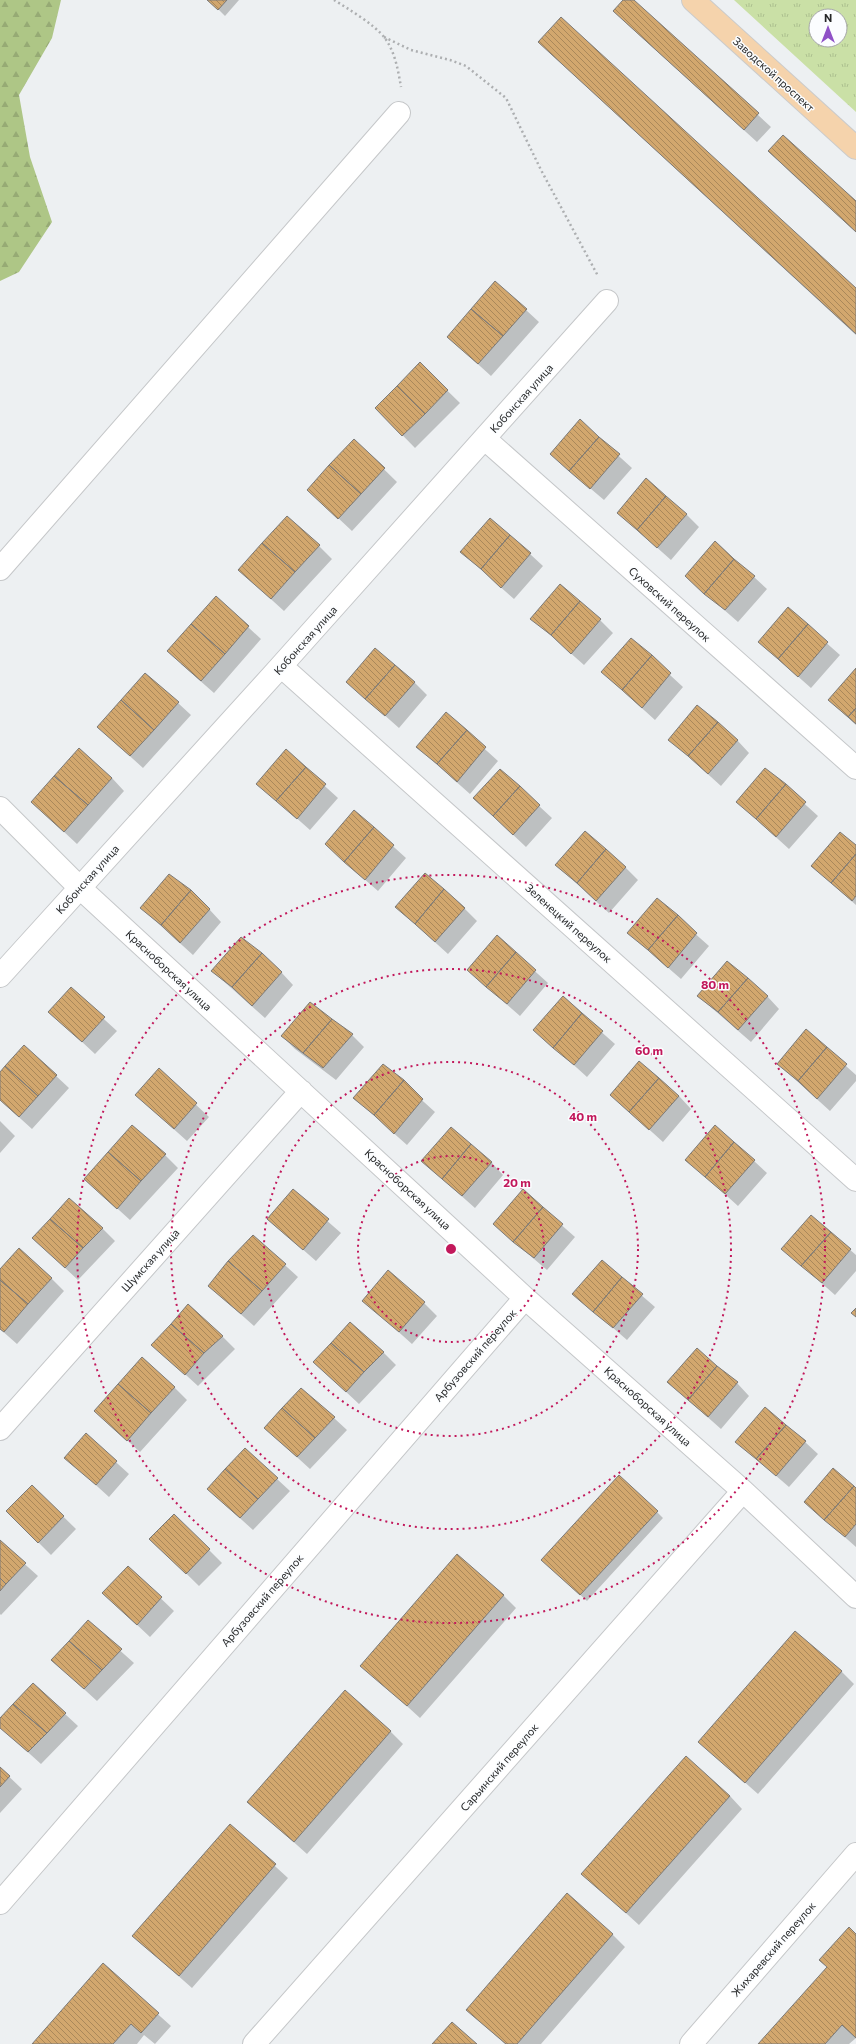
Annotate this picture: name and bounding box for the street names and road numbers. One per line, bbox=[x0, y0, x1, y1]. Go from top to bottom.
street label: Заводской проспект bbox=[731, 34, 817, 114]
street label: Кобонская улица bbox=[487, 361, 555, 435]
street label: Суховский переулок bbox=[626, 564, 714, 644]
street label: Кобонская улица bbox=[271, 603, 339, 677]
street label: Кобонская улица bbox=[53, 842, 121, 916]
street label: Зеленецкий переулок bbox=[523, 881, 615, 965]
street label: Красноборская улица bbox=[123, 927, 215, 1013]
street label: Красноборская улица bbox=[362, 1146, 454, 1232]
street label: Шумская улица bbox=[118, 1226, 182, 1294]
street label: Арбузовский переулок bbox=[431, 1306, 519, 1404]
street label: Красноборская улица bbox=[602, 1364, 694, 1448]
street label: Арбузовский переулок bbox=[218, 1551, 306, 1649]
street label: Сарьинский переулок bbox=[457, 1720, 541, 1814]
street label: Жихаревский переулок bbox=[728, 1899, 818, 1999]

